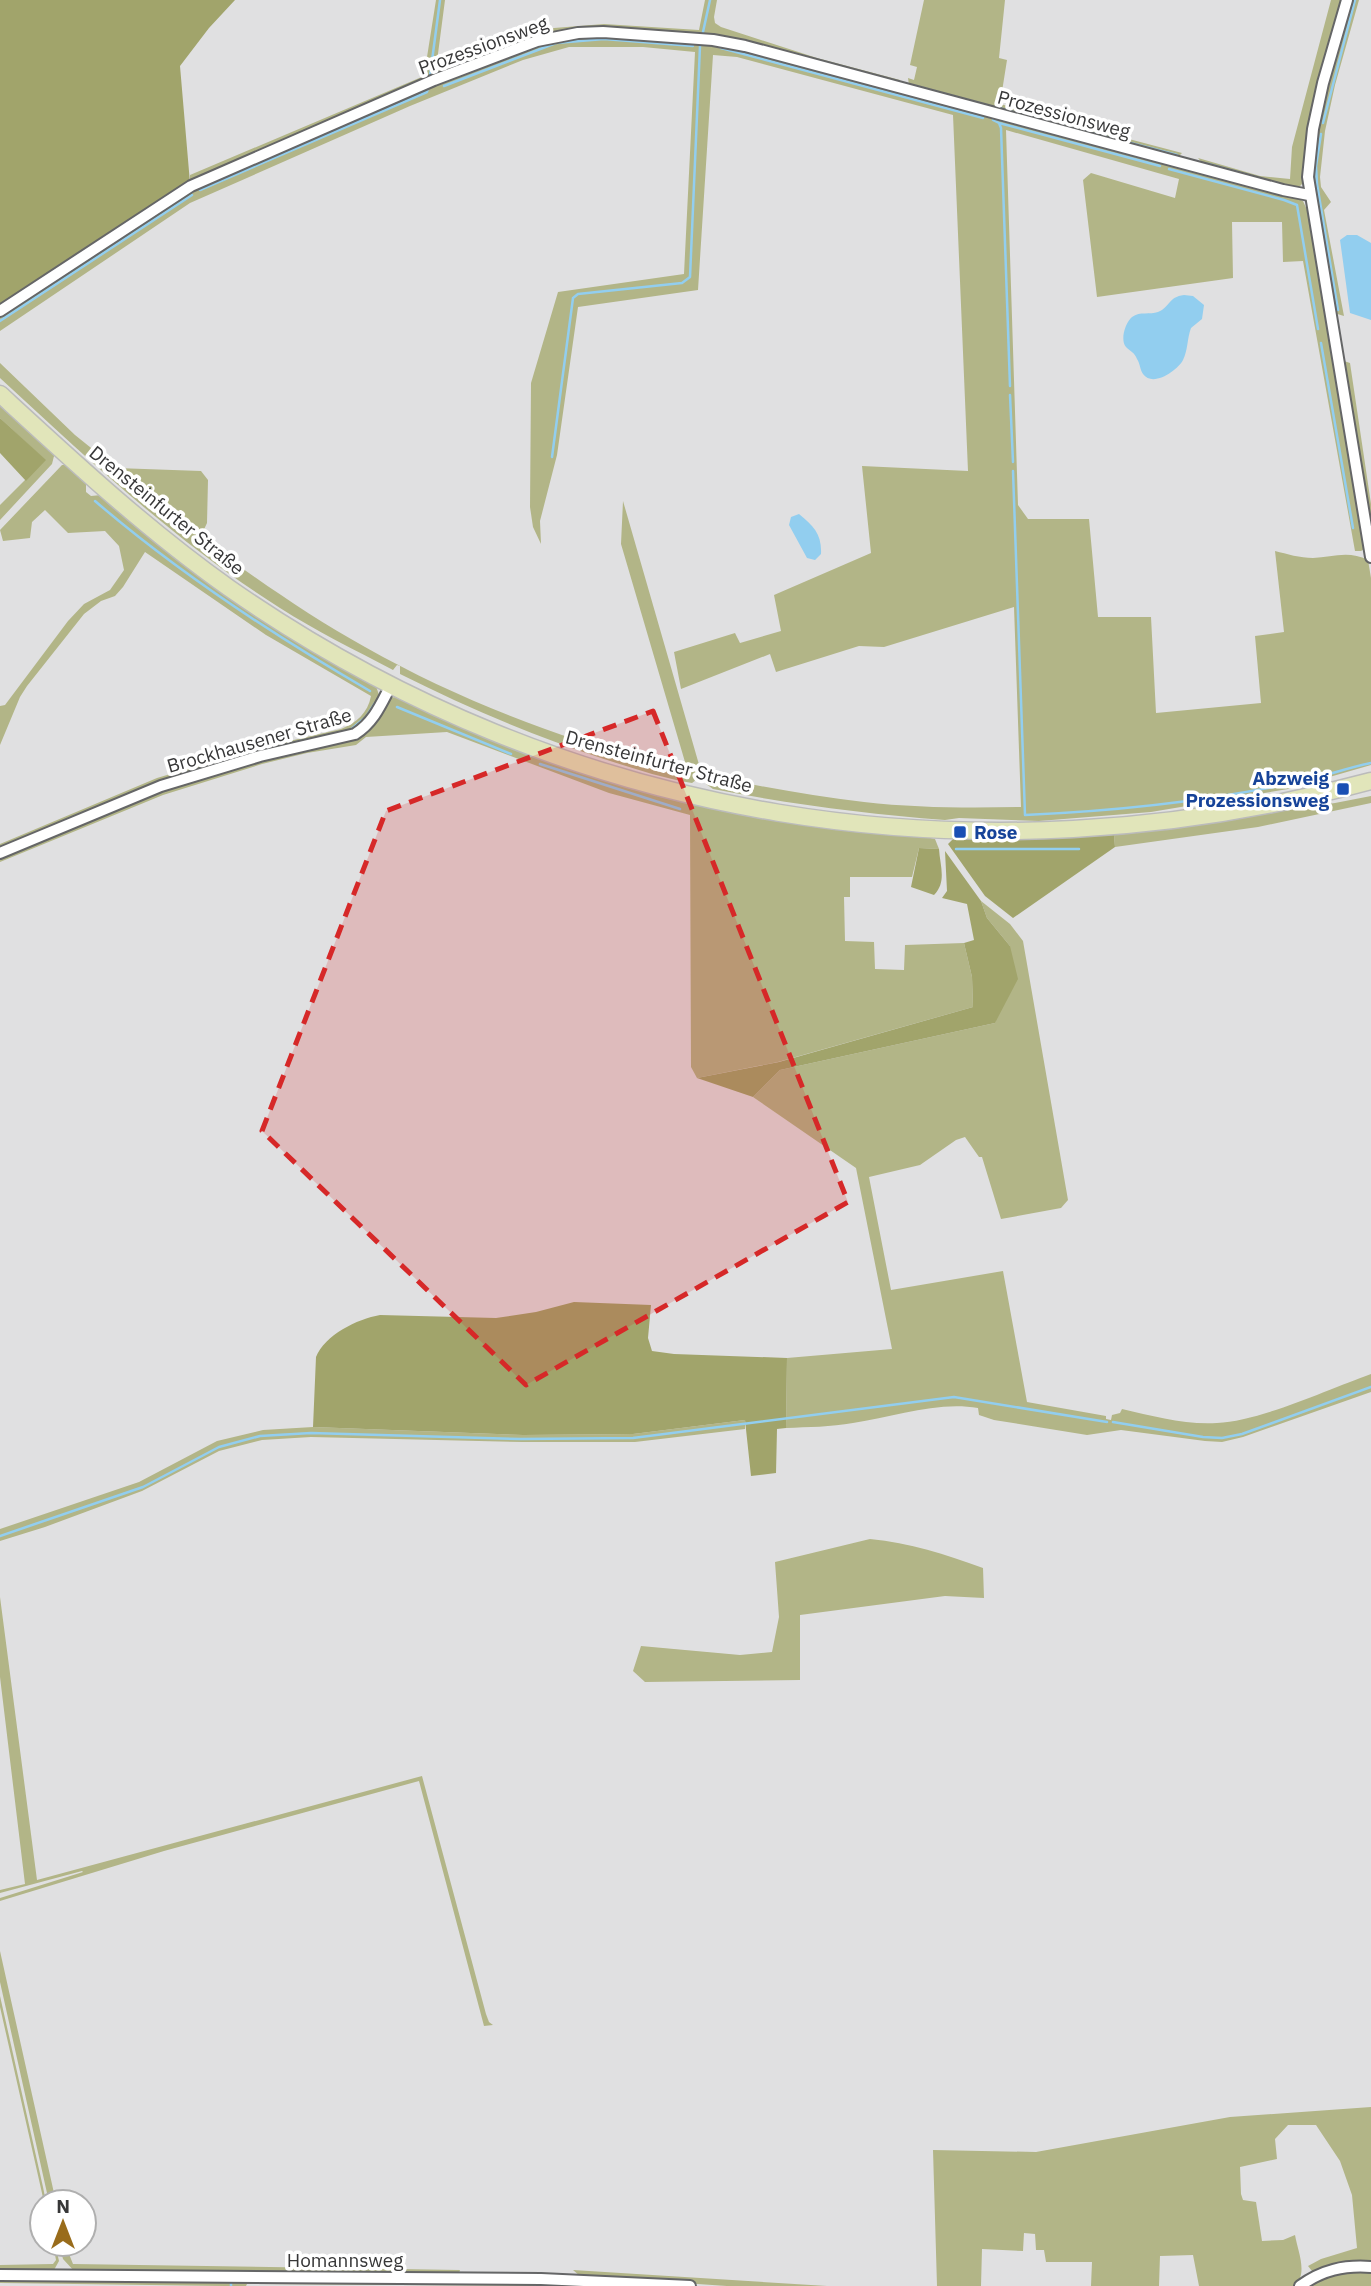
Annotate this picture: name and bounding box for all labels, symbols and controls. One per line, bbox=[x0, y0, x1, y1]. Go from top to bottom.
street label: Prozessionsweg bbox=[415, 10, 551, 80]
street label: Prozessionsweg bbox=[995, 85, 1133, 143]
street label: Drensteinfurter Straße bbox=[85, 440, 249, 580]
street label: Brockhausener Straße bbox=[164, 702, 354, 778]
street label: Drensteinfurter Straße bbox=[563, 725, 755, 797]
place label: Abzweig Prozessionsweg bbox=[1185, 766, 1330, 812]
marker: Abzweig Prozessionsweg bbox=[1335, 781, 1351, 797]
place label: Rose bbox=[974, 820, 1018, 844]
marker: Rose bbox=[952, 824, 968, 840]
north arrow bbox=[28, 2188, 98, 2258]
text: N bbox=[56, 2194, 70, 2218]
street label: Homannsweg bbox=[287, 2248, 403, 2272]

